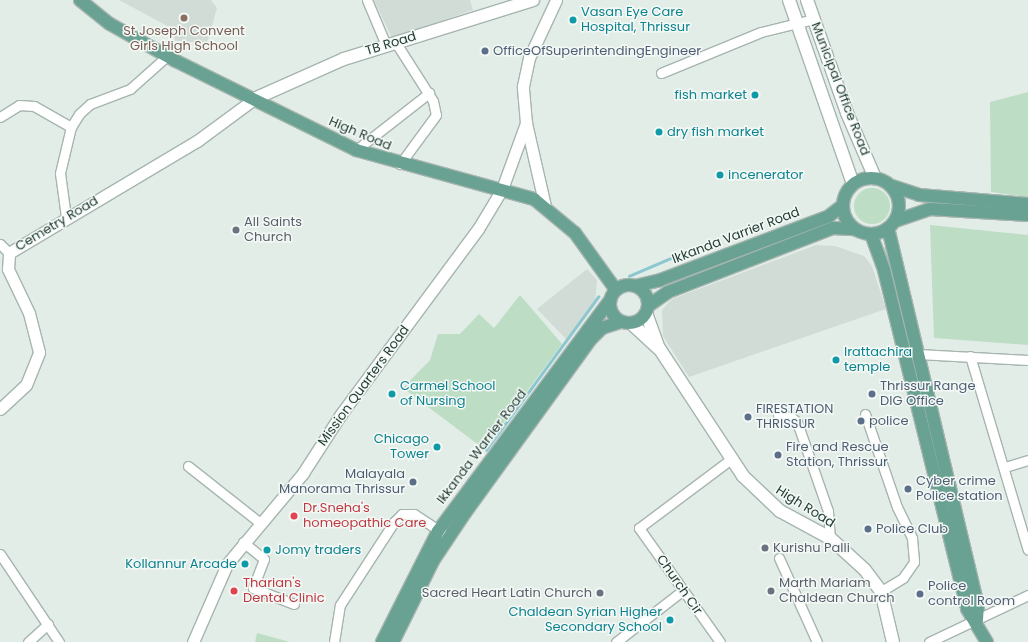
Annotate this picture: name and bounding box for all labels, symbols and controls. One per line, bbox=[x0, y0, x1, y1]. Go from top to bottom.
place label: Vasan Eye Care Hospital, Thrissur bbox=[581, 5, 690, 36]
marker: St Joseph Convent Girls High School bbox=[179, 13, 189, 23]
marker: Vasan Eye Care Hospital, Thrissur bbox=[568, 15, 578, 25]
street label: Municipal Office Road bbox=[807, 20, 873, 158]
place label: St Joseph Convent Girls High School bbox=[123, 24, 245, 55]
street label: TB Road bbox=[364, 29, 418, 59]
place label: OfficeOfSuperintendingEngineer bbox=[493, 43, 701, 59]
marker: OfficeOfSuperintendingEngineer bbox=[480, 46, 490, 56]
place label: fish market bbox=[674, 87, 747, 103]
marker: fish market bbox=[750, 90, 760, 100]
street label: High Road bbox=[326, 114, 394, 154]
place label: dry fish market bbox=[667, 124, 764, 140]
marker: dry fish market bbox=[654, 127, 664, 137]
place label: incenerator bbox=[728, 167, 803, 183]
marker: incenerator bbox=[715, 170, 725, 180]
street label: Cemetry Road bbox=[13, 193, 101, 255]
street label: Ikkanda Varrier Road bbox=[670, 204, 802, 268]
place label: All Saints Church bbox=[244, 215, 302, 246]
marker: All Saints Church bbox=[231, 225, 241, 235]
street label: Mission Quarters Road bbox=[315, 323, 413, 449]
place label: Irattachira temple bbox=[844, 345, 912, 376]
marker: Irattachira temple bbox=[831, 355, 841, 365]
place label: Carmel School of Nursing bbox=[400, 379, 495, 410]
place label: Thrissur Range DIG Office bbox=[880, 379, 975, 410]
street label: Ikkanda Warrier Road bbox=[434, 387, 530, 507]
marker: Carmel School of Nursing bbox=[387, 389, 397, 399]
marker: Thrissur Range DIG Office bbox=[867, 389, 877, 399]
place label: FIRESTATION THRISSUR bbox=[756, 402, 833, 433]
marker: FIRESTATION THRISSUR bbox=[743, 412, 753, 422]
place label: police bbox=[869, 413, 908, 429]
marker: police bbox=[856, 416, 866, 426]
place label: Chicago Tower bbox=[374, 432, 429, 463]
place label: Fire and Rescue Station, Thrissur bbox=[786, 440, 889, 471]
marker: Chicago Tower bbox=[432, 442, 442, 452]
marker: Fire and Rescue Station, Thrissur bbox=[773, 450, 783, 460]
place label: Malayala Manorama Thrissur bbox=[279, 467, 405, 498]
place label: Cyber crime Police station bbox=[916, 474, 1003, 505]
marker: Malayala Manorama Thrissur bbox=[408, 477, 418, 487]
street label: High Road bbox=[773, 483, 837, 531]
marker: Cyber crime Police station bbox=[903, 484, 913, 494]
place label: Dr.Sneha's homeopathic Care bbox=[303, 501, 426, 532]
marker: Dr.Sneha's homeopathic Care bbox=[288, 510, 300, 522]
place label: Police Club bbox=[876, 521, 948, 537]
marker: Police Club bbox=[863, 524, 873, 534]
place label: Kurishu Palli bbox=[773, 540, 850, 556]
place label: Jomy traders bbox=[275, 542, 361, 558]
marker: Kurishu Palli bbox=[760, 543, 770, 553]
marker: Jomy traders bbox=[262, 545, 272, 555]
street label: Church Cir bbox=[653, 552, 705, 618]
place label: Kollannur Arcade bbox=[125, 556, 237, 572]
marker: Kollannur Arcade bbox=[240, 559, 250, 569]
place label: Tharian's Dental Clinic bbox=[243, 576, 325, 607]
place label: Marth Mariam Chaldean Church bbox=[779, 576, 895, 607]
place label: Police control Room bbox=[928, 579, 1015, 610]
marker: Tharian's Dental Clinic bbox=[228, 585, 240, 597]
place label: Sacred Heart Latin Church bbox=[422, 585, 592, 601]
marker: Marth Mariam Chaldean Church bbox=[766, 586, 776, 596]
marker: Sacred Heart Latin Church bbox=[595, 588, 605, 598]
marker: Police control Room bbox=[915, 589, 925, 599]
place label: Chaldean Syrian Higher Secondary School bbox=[508, 605, 662, 636]
marker: Chaldean Syrian Higher Secondary School bbox=[665, 615, 675, 625]

